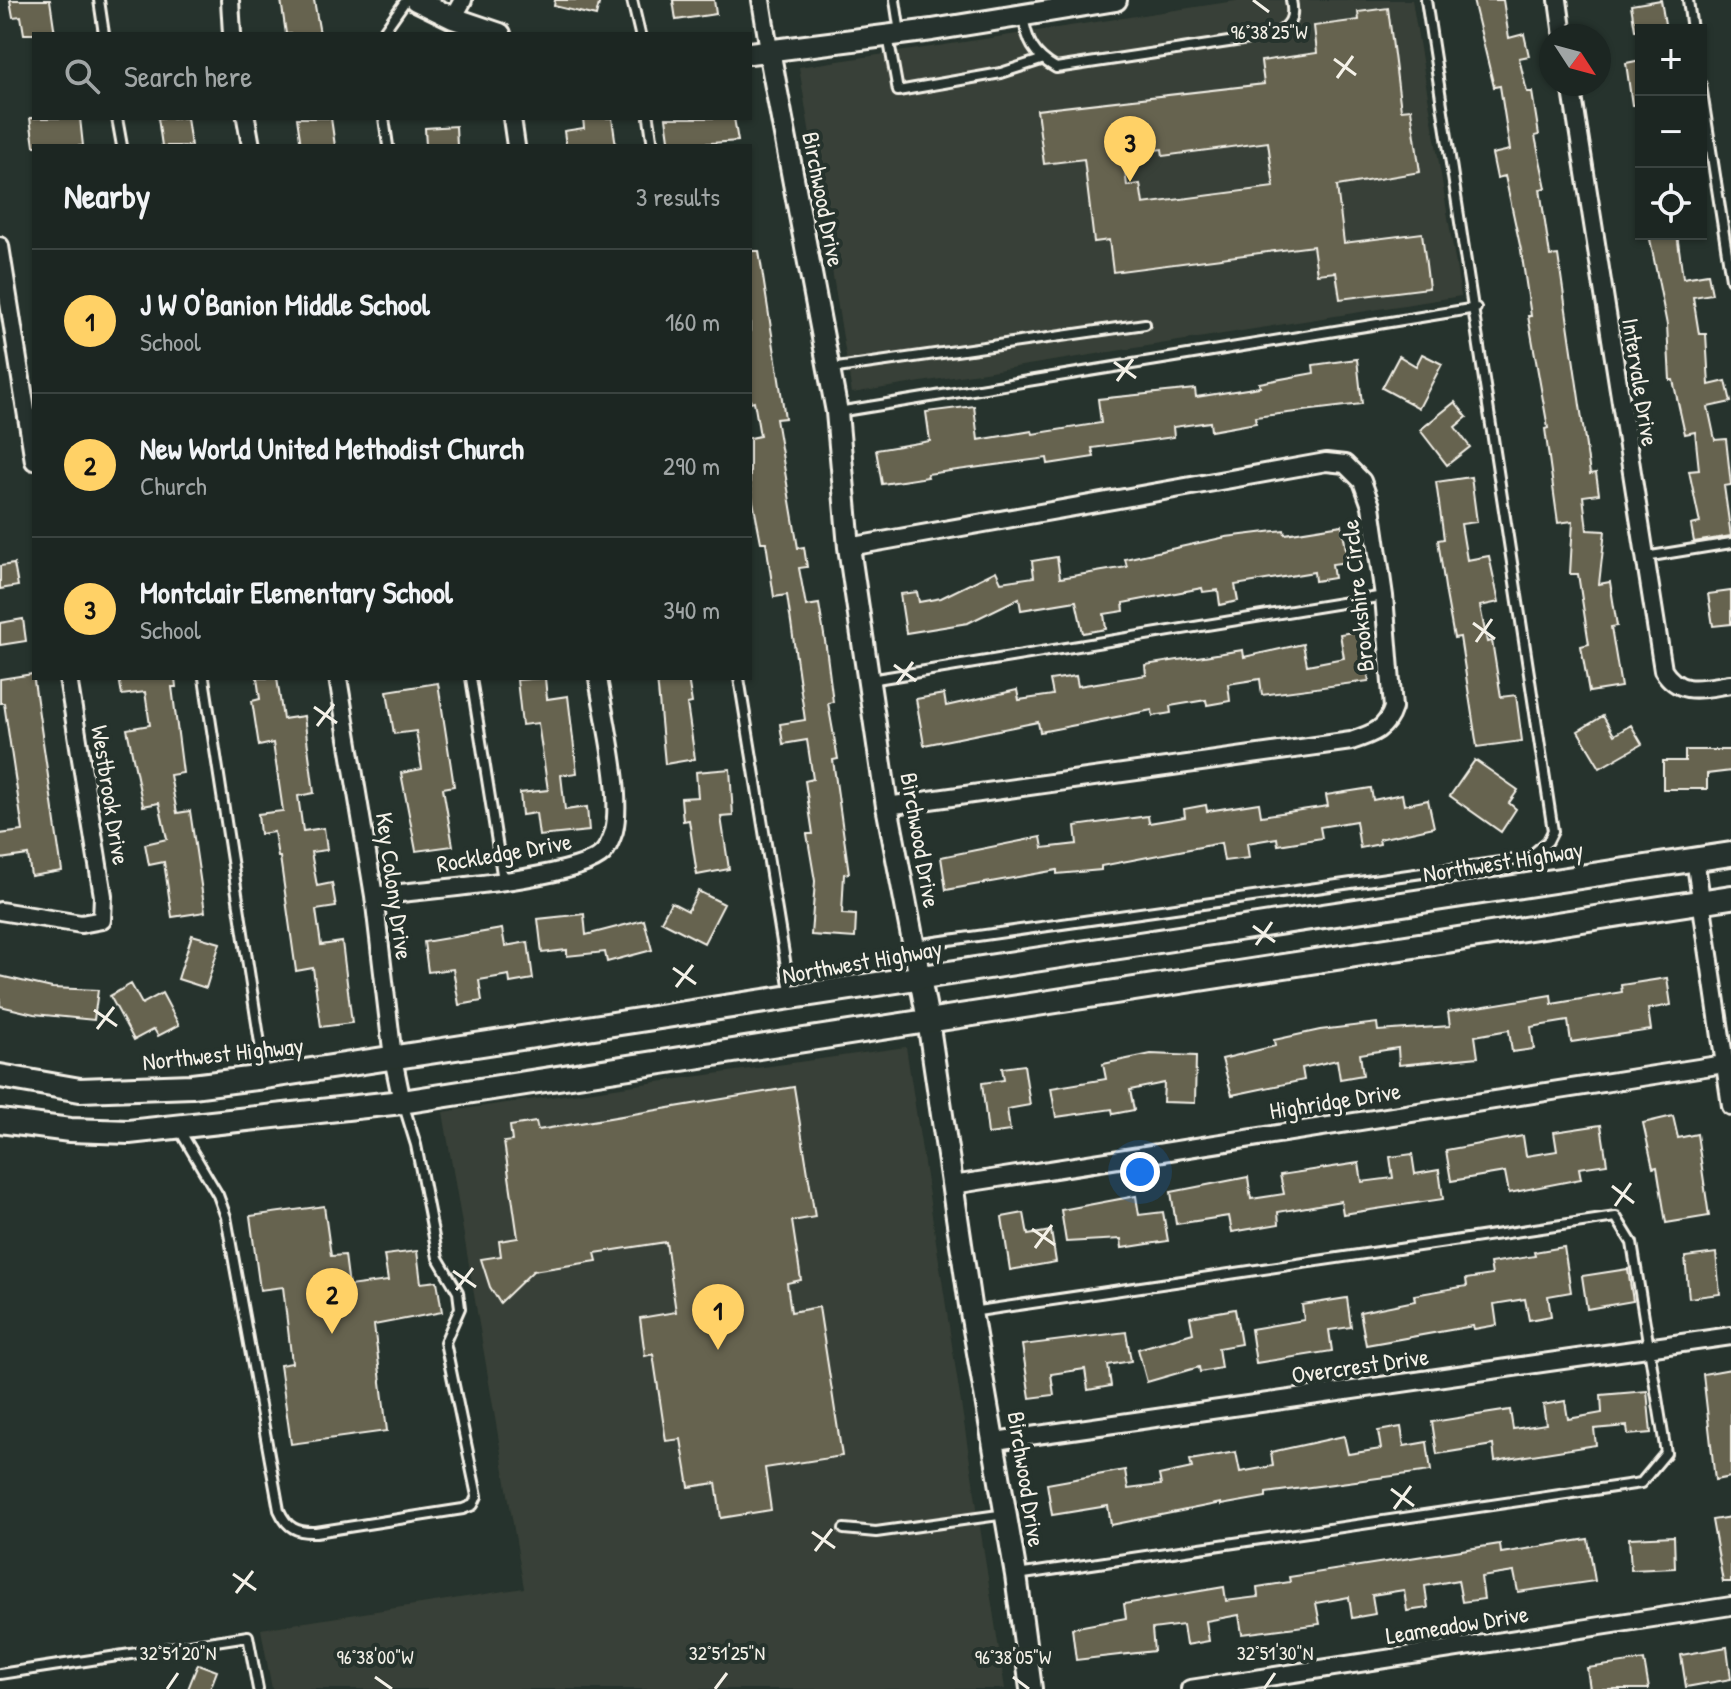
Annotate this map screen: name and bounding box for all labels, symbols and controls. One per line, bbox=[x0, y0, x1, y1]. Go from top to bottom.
text: 96°38'25"W bbox=[1230, 18, 1308, 45]
north arrow bbox=[1539, 24, 1611, 96]
map controls bbox=[1635, 24, 1707, 240]
button: + bbox=[1635, 24, 1707, 96]
search box bbox=[32, 32, 752, 120]
icon: search bbox=[60, 54, 104, 98]
text: Search here bbox=[124, 56, 252, 96]
button: − bbox=[1635, 96, 1707, 168]
pin: 3 bbox=[1104, 116, 1156, 182]
street label: Birchwood Drive bbox=[795, 129, 853, 270]
button: locate bbox=[1635, 168, 1707, 240]
text: Nearby bbox=[64, 173, 150, 219]
text: 3 results bbox=[636, 179, 720, 214]
text: J W O'Banion Middle School bbox=[140, 284, 430, 324]
text: 1 bbox=[85, 304, 95, 339]
text: 160 m bbox=[665, 304, 720, 339]
street label: Intervale Drive bbox=[1615, 316, 1667, 449]
text: School bbox=[140, 324, 201, 359]
text: New World United Methodist Church bbox=[140, 428, 524, 468]
text: 2 bbox=[84, 448, 96, 483]
text: 290 m bbox=[663, 448, 720, 483]
text: Church bbox=[140, 468, 207, 503]
street label: Brookshire Circle bbox=[1333, 518, 1381, 674]
text: Montclair Elementary School bbox=[140, 572, 453, 612]
text: 3 bbox=[84, 592, 96, 627]
text: 340 m bbox=[663, 592, 720, 627]
text: School bbox=[140, 612, 201, 647]
street label: Westbrook Drive bbox=[84, 723, 138, 868]
street label: Birchwood Drive bbox=[893, 770, 949, 911]
street label: Key Colony Drive bbox=[369, 810, 421, 962]
street label: Rockledge Drive bbox=[434, 824, 574, 880]
street label: Northwest Highway bbox=[1421, 833, 1585, 889]
street label: Northwest Highway bbox=[780, 931, 944, 991]
street label: Northwest Highway bbox=[141, 1029, 305, 1077]
street label: Highridge Drive bbox=[1267, 1074, 1403, 1126]
your location bbox=[1120, 1152, 1160, 1192]
pin: 2 bbox=[306, 1268, 358, 1334]
pin: 1 bbox=[692, 1284, 744, 1350]
street label: Overcrest Drive bbox=[1289, 1339, 1431, 1390]
street label: Birchwood Drive bbox=[1001, 1409, 1054, 1549]
street label: Leameadow Drive bbox=[1383, 1597, 1531, 1651]
text: 32°51'20"N bbox=[140, 1639, 216, 1666]
text: 32°51'25"N bbox=[689, 1639, 765, 1666]
text: 32°51'30"N bbox=[1237, 1639, 1313, 1666]
text: 96°38'00"W bbox=[336, 1643, 414, 1670]
text: 96°38'05"W bbox=[975, 1643, 1052, 1670]

